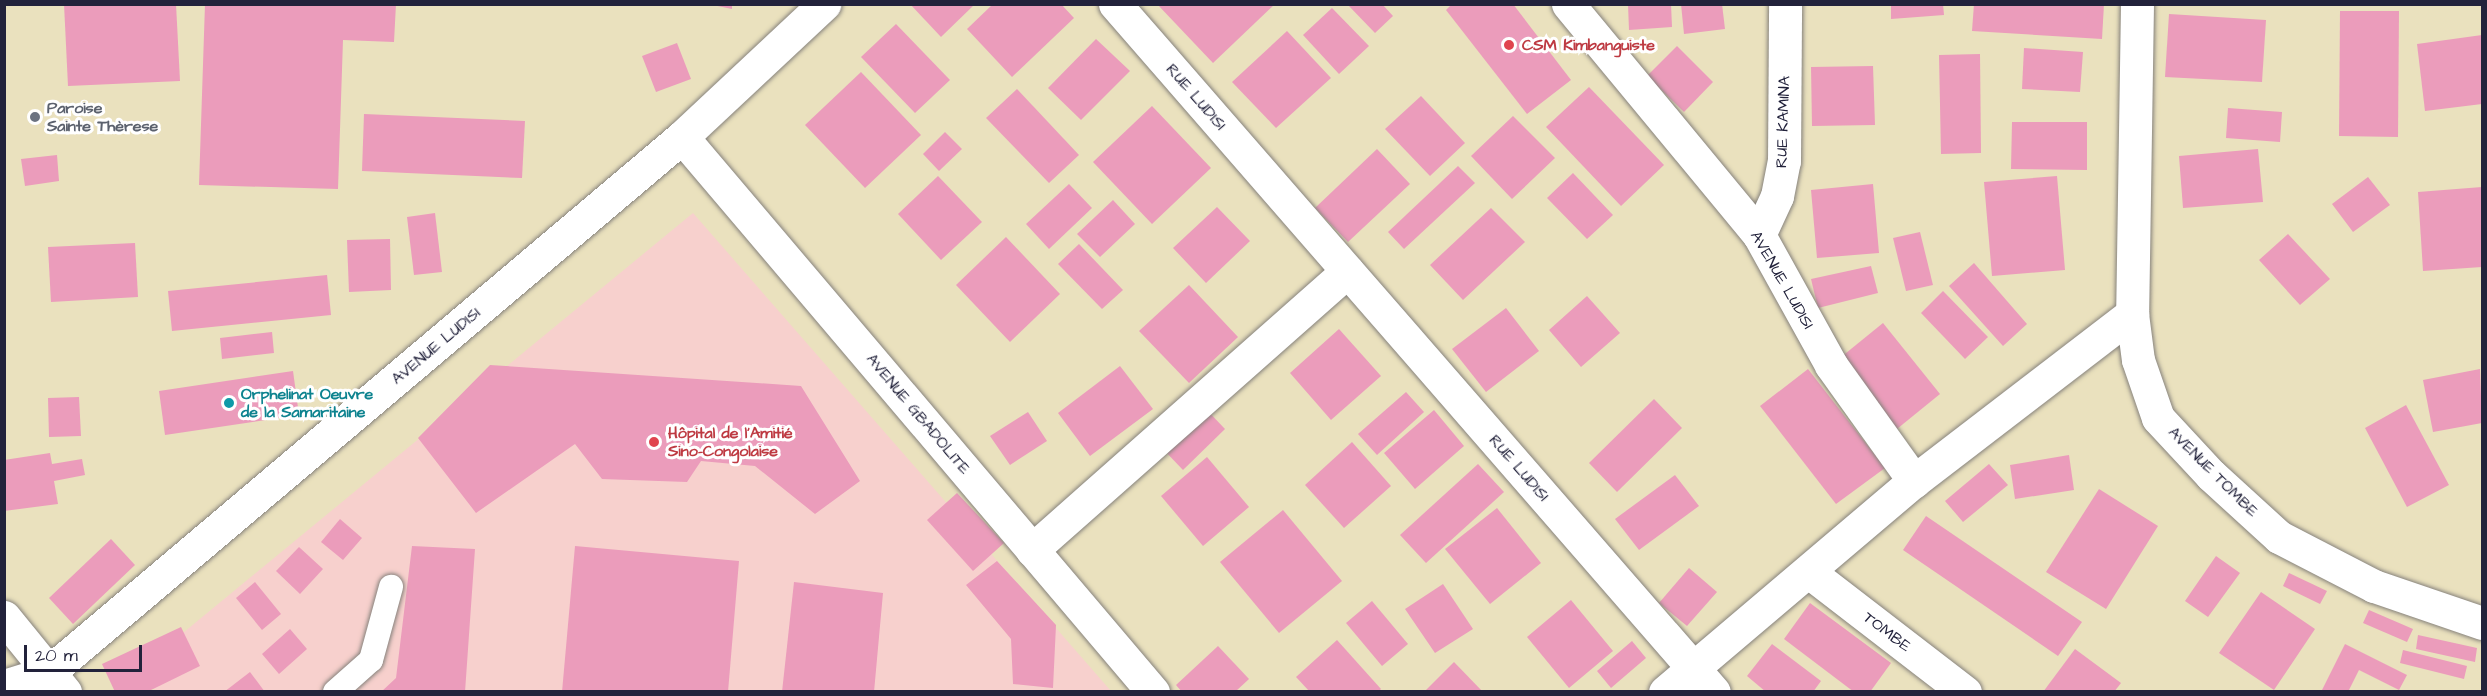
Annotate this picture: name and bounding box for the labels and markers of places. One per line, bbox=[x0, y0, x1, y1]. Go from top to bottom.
place label: CSM Kimbanguiste bbox=[1522, 35, 1655, 55]
marker: CSM Kimbanguiste bbox=[1500, 36, 1518, 54]
place label: Paroise Sainte Thèrese bbox=[47, 98, 158, 136]
marker: Paroise Sainte Thèrese bbox=[28, 110, 42, 124]
place label: Orphelinat Oeuvre de la Samaritaine bbox=[241, 384, 373, 422]
marker: Orphelinat Oeuvre de la Samaritaine bbox=[222, 396, 236, 410]
place label: Hôpital de l'Amitié Sino-Congolaise bbox=[668, 423, 793, 461]
marker: Hôpital de l'Amitié Sino-Congolaise bbox=[645, 433, 663, 451]

